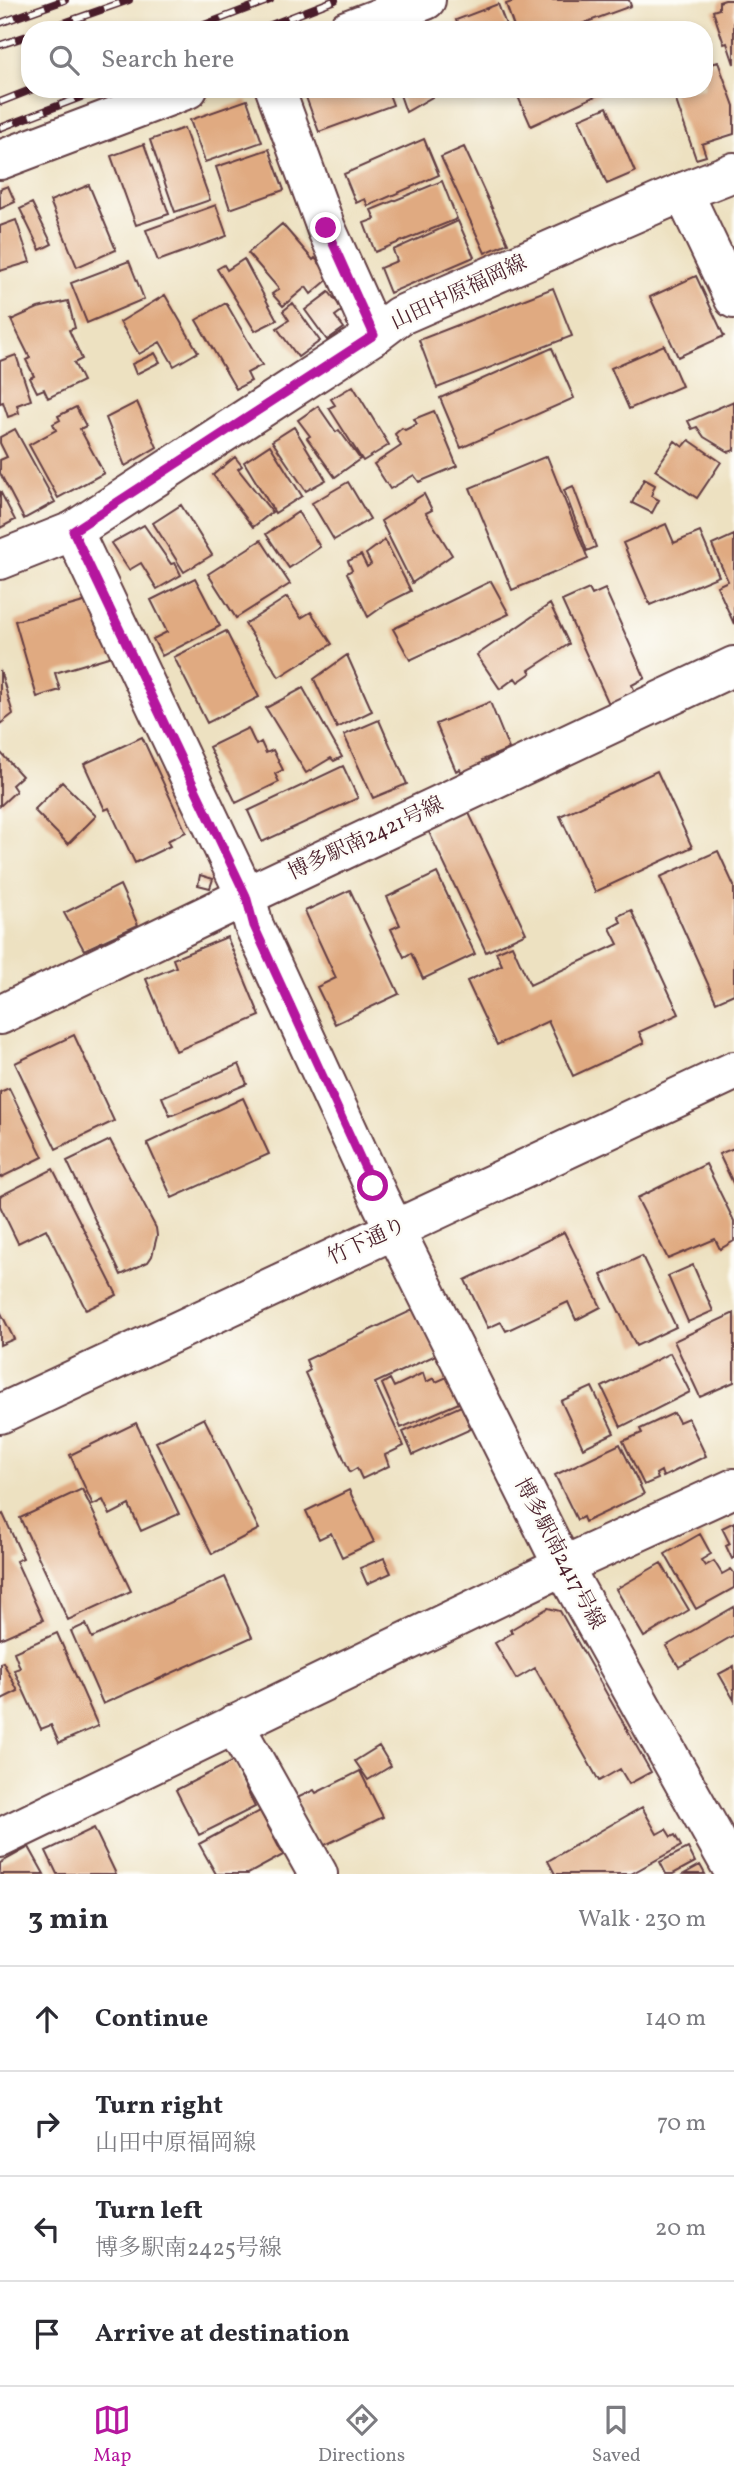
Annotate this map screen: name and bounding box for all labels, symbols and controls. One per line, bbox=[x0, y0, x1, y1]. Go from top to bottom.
search box bbox=[21, 21, 713, 98]
icon: search bbox=[45, 41, 83, 79]
text: Search here bbox=[101, 42, 234, 78]
route end bbox=[310, 212, 341, 243]
street label: 山田中原福岡線 bbox=[386, 249, 532, 337]
street label: 博多駅南2421号線 bbox=[283, 790, 449, 888]
route start bbox=[357, 1170, 388, 1201]
street label: 竹下通り bbox=[323, 1211, 411, 1273]
street label: 博多駅南2417号線 bbox=[507, 1473, 611, 1635]
text: 3 min bbox=[28, 1899, 109, 1941]
text: Walk · 230 m bbox=[578, 1904, 706, 1936]
icon: ahead bbox=[28, 2000, 66, 2038]
text: Continue bbox=[95, 2001, 208, 2037]
text: 140 m bbox=[645, 2003, 706, 2035]
text: Turn right bbox=[95, 2088, 223, 2124]
icon: right bbox=[28, 2105, 66, 2143]
text: 70 m bbox=[657, 2108, 706, 2140]
text: 山田中原福岡線 bbox=[95, 2128, 256, 2160]
text: Turn left bbox=[95, 2193, 203, 2229]
icon: left bbox=[28, 2210, 66, 2248]
text: 20 m bbox=[655, 2213, 706, 2245]
text: 博多駅南2425号線 bbox=[95, 2233, 282, 2265]
icon: arrive bbox=[28, 2315, 66, 2353]
text: Arrive at destination bbox=[95, 2316, 350, 2352]
tab: Map bbox=[93, 2401, 131, 2469]
tab: Directions bbox=[318, 2401, 405, 2469]
tab: Saved bbox=[592, 2401, 641, 2469]

